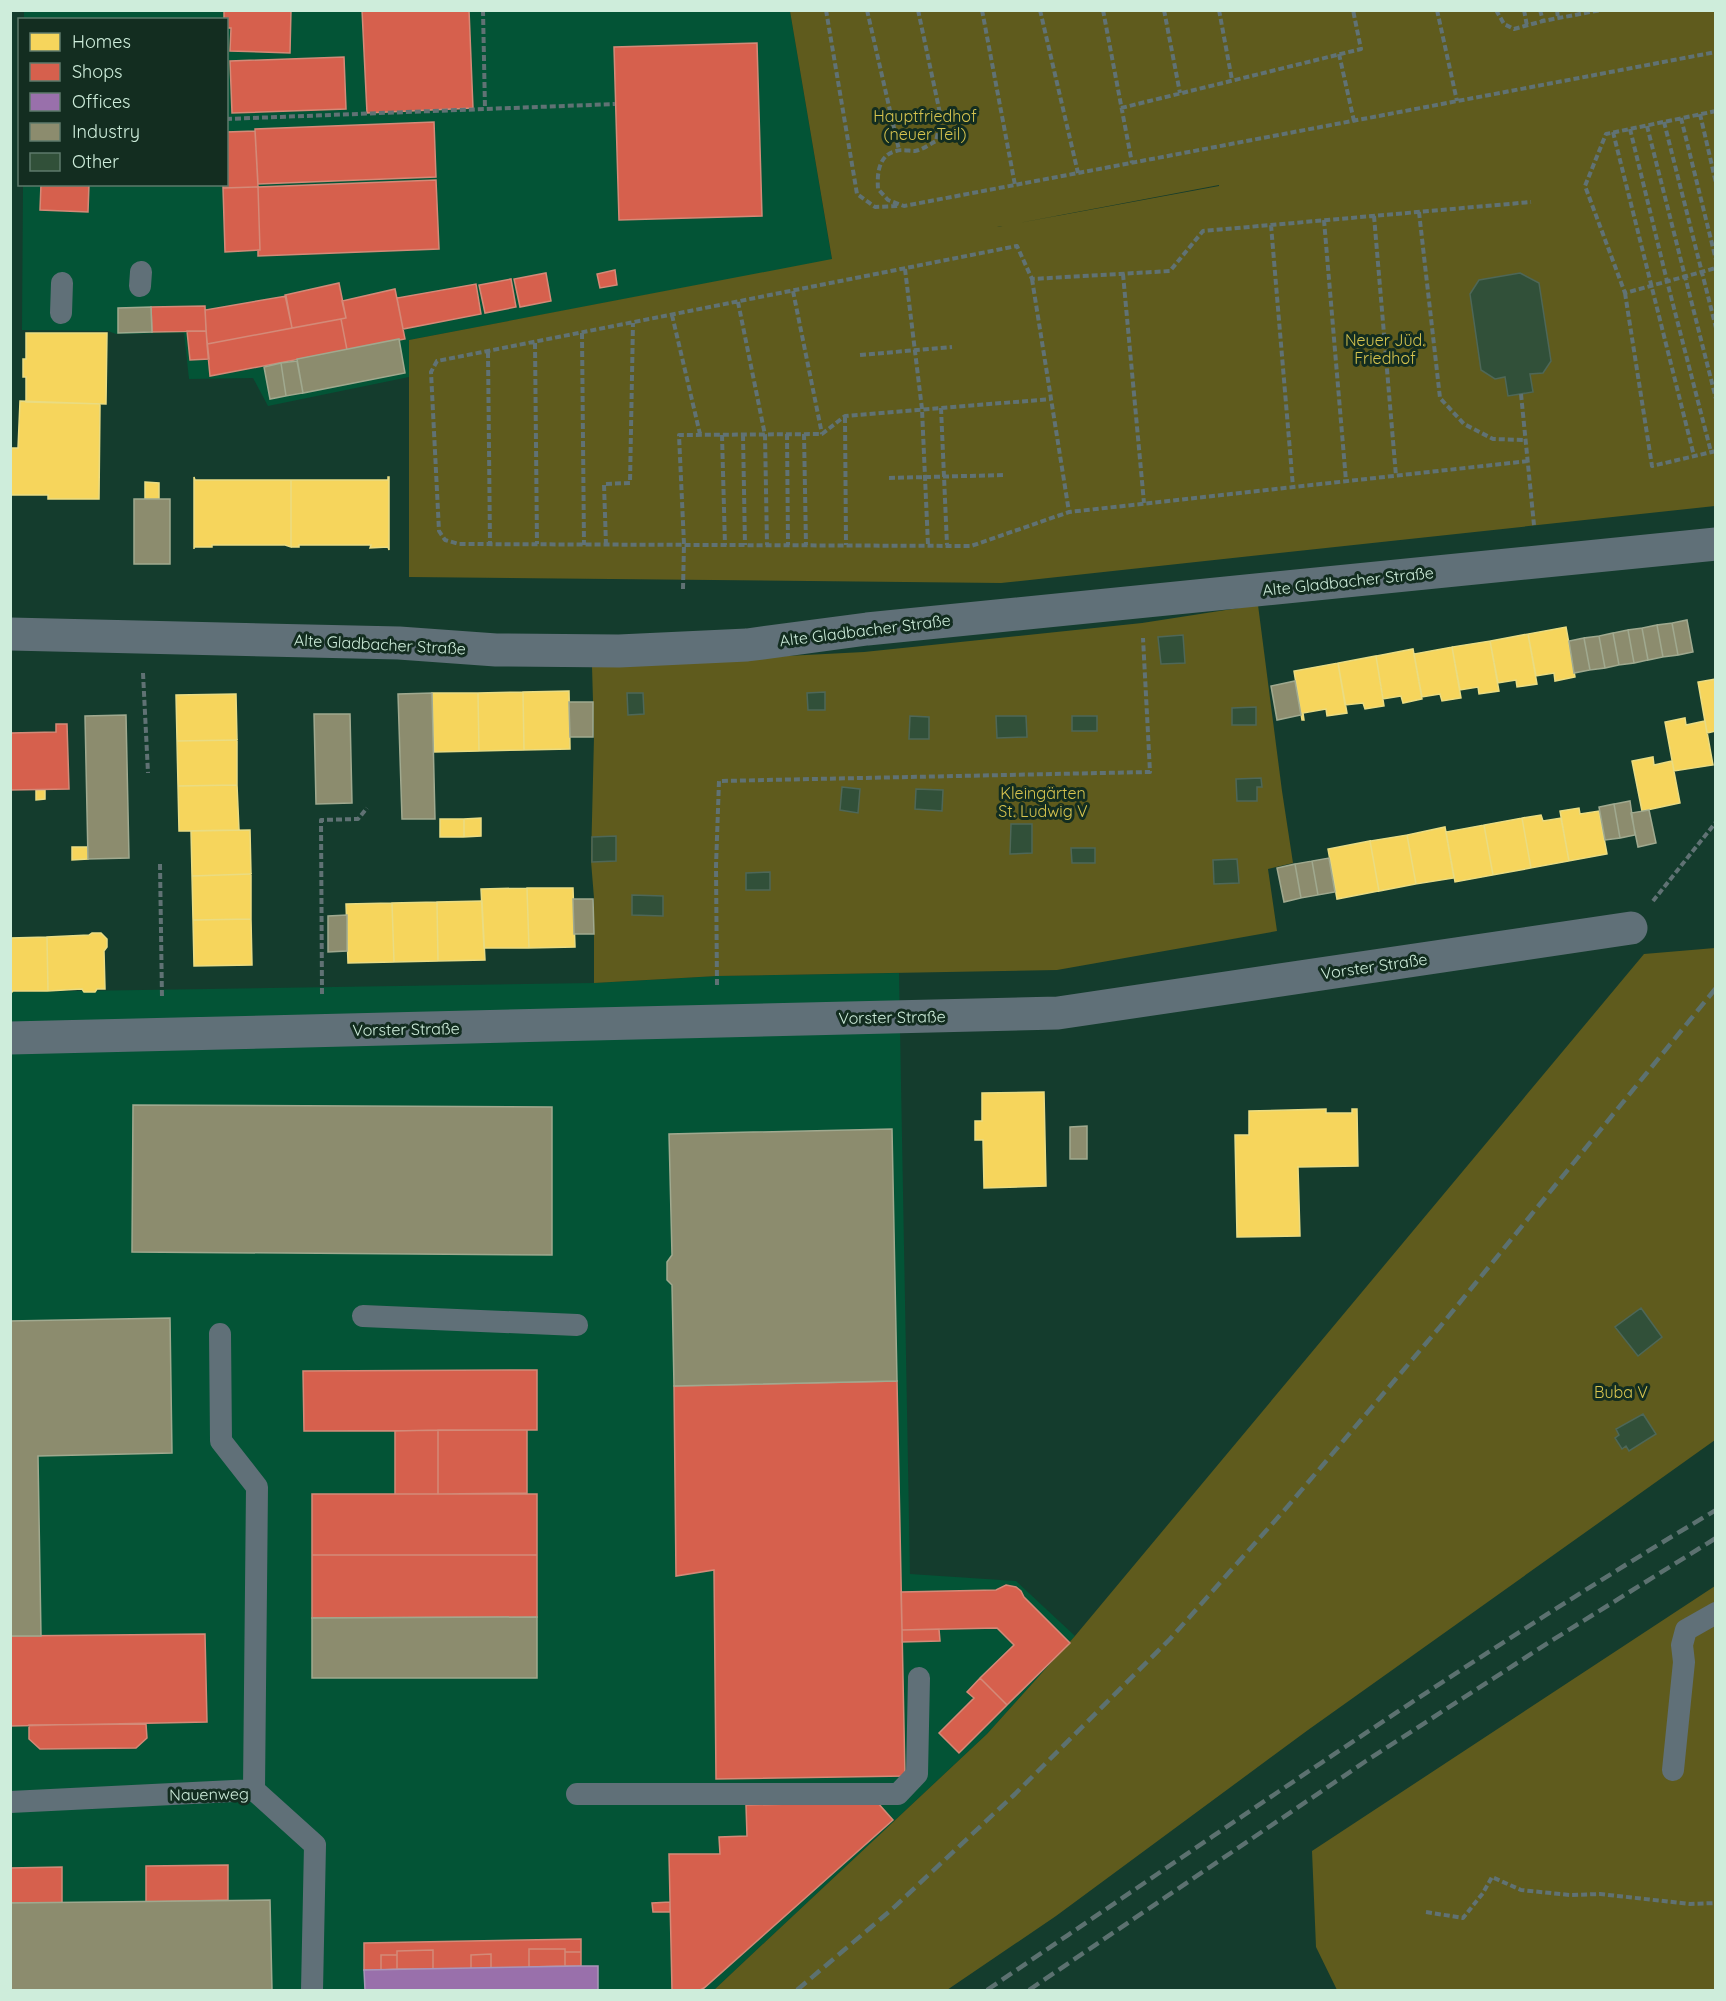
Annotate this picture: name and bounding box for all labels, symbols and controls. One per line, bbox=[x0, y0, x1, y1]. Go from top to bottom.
legend bbox=[18, 18, 228, 186]
text: Homes bbox=[72, 30, 131, 53]
text: Shops bbox=[72, 60, 123, 83]
text: Offices bbox=[72, 90, 131, 113]
park label: Hauptfriedhof (neuer Teil) bbox=[873, 106, 977, 144]
text: Industry bbox=[72, 120, 140, 143]
text: Other bbox=[72, 150, 119, 173]
park label: Neuer Jüd. Friedhof bbox=[1345, 330, 1425, 368]
street label: Alte Gladbacher Straße bbox=[1261, 562, 1435, 600]
street label: Alte Gladbacher Straße bbox=[778, 610, 952, 650]
street label: Alte Gladbacher Straße bbox=[294, 630, 466, 658]
park label: Kleingärten St. Ludwig V bbox=[998, 783, 1088, 821]
street label: Vorster Straße bbox=[1319, 949, 1429, 983]
street label: Vorster Straße bbox=[838, 1006, 946, 1028]
street label: Vorster Straße bbox=[352, 1018, 460, 1040]
park label: Buba V bbox=[1594, 1382, 1648, 1402]
street label: Nauenweg bbox=[169, 1783, 249, 1805]

